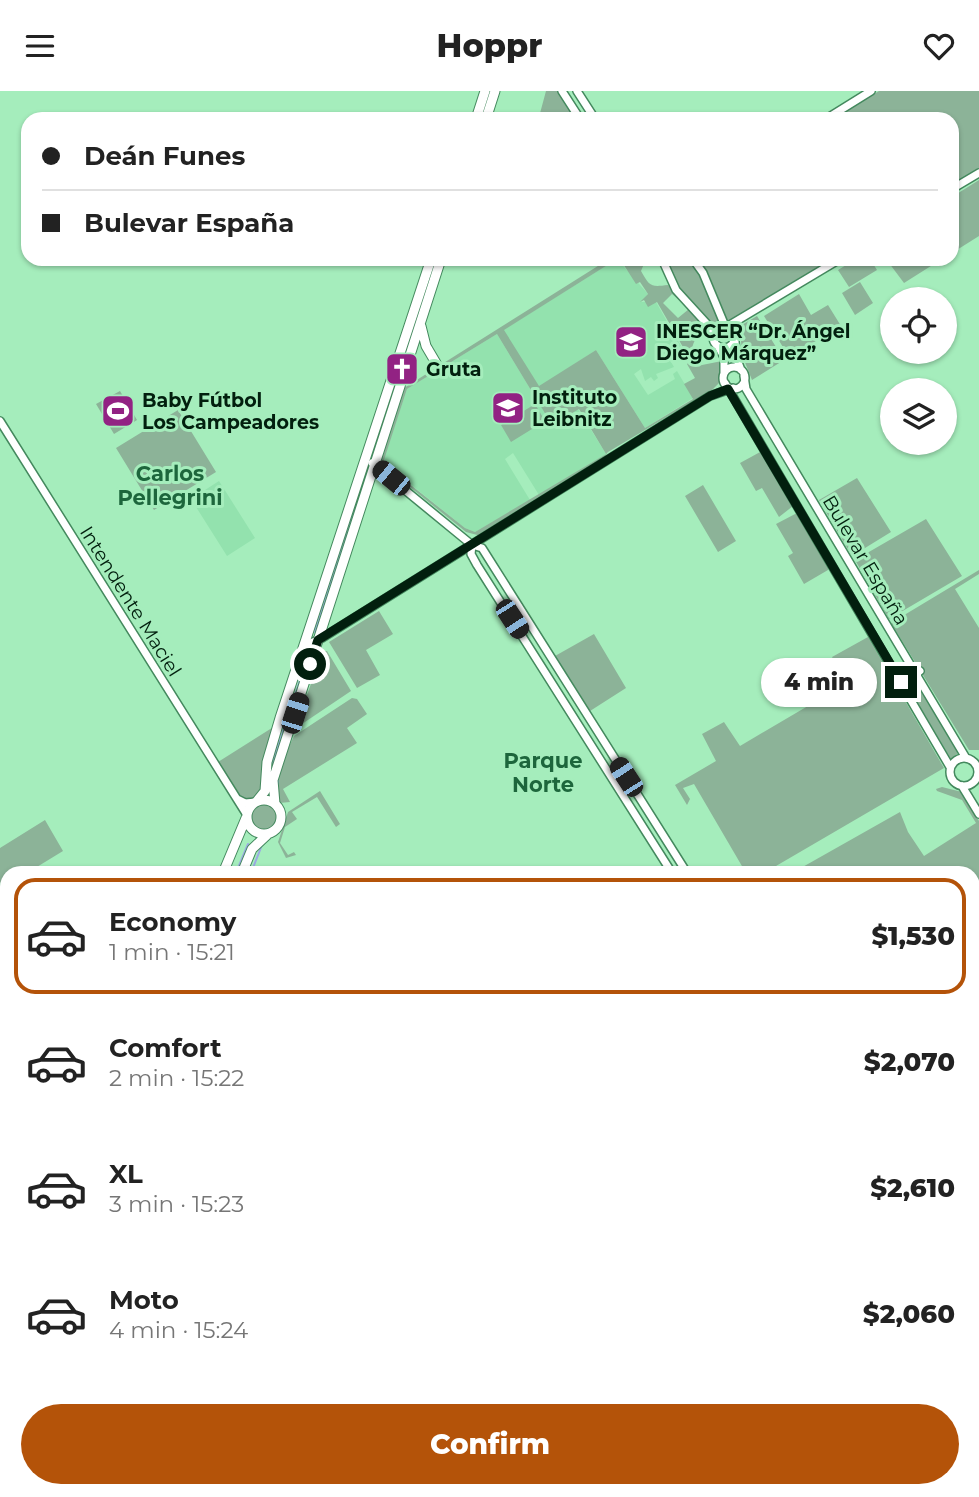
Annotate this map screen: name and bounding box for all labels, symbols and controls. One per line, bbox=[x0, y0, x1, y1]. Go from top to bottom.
text: Hoppr bbox=[437, 26, 542, 65]
icon: menu bbox=[21, 27, 59, 65]
icon: heart bbox=[920, 27, 958, 65]
text: Deán Funes bbox=[84, 140, 245, 172]
text: Bulevar España bbox=[84, 207, 294, 239]
map controls bbox=[880, 287, 957, 455]
button: locate bbox=[880, 287, 957, 364]
place label: INESCER “Dr. Ángel Diego Márquez” bbox=[656, 320, 851, 365]
school or university icon: INESCER “Dr. Ángel Diego Márquez” bbox=[612, 323, 650, 361]
church icon: Gruta bbox=[383, 350, 421, 388]
place label: Gruta bbox=[426, 358, 482, 381]
button: layers bbox=[880, 378, 957, 455]
place label: Instituto Leibnitz bbox=[532, 386, 617, 431]
place label: Baby Fútbol Los Campeadores bbox=[142, 389, 319, 434]
school or university icon: Instituto Leibnitz bbox=[489, 389, 527, 427]
sports icon: Baby Fútbol Los Campeadores bbox=[99, 392, 137, 430]
car bbox=[369, 457, 414, 499]
district label: Carlos Pellegrini bbox=[117, 461, 223, 510]
street label: Bulevar España bbox=[818, 491, 913, 629]
street label: Intendente Maciel bbox=[75, 522, 186, 681]
car bbox=[492, 596, 533, 642]
route start bbox=[294, 648, 326, 680]
callout: 4 min bbox=[761, 657, 876, 707]
route end bbox=[885, 666, 917, 698]
text: 4 min bbox=[784, 668, 854, 696]
car bbox=[279, 690, 312, 736]
district label: Parque Norte bbox=[503, 748, 583, 797]
car bbox=[606, 754, 647, 800]
icon: car bbox=[25, 905, 88, 968]
text: Economy bbox=[109, 906, 236, 938]
text: $1,530 bbox=[871, 920, 955, 952]
text: 1 min · 15:21 bbox=[109, 938, 235, 966]
icon: car bbox=[25, 1031, 88, 1094]
text: Comfort bbox=[109, 1032, 221, 1064]
text: $2,070 bbox=[864, 1046, 955, 1078]
text: 2 min · 15:22 bbox=[109, 1064, 244, 1092]
icon: car bbox=[25, 1157, 88, 1220]
text: XL bbox=[109, 1158, 143, 1190]
text: $2,610 bbox=[870, 1172, 955, 1204]
text: 3 min · 15:23 bbox=[109, 1190, 244, 1218]
icon: car bbox=[25, 1283, 88, 1346]
text: Moto bbox=[109, 1284, 179, 1316]
text: $2,060 bbox=[863, 1298, 955, 1330]
text: 4 min · 15:24 bbox=[109, 1316, 248, 1344]
button: Confirm bbox=[21, 1404, 959, 1484]

